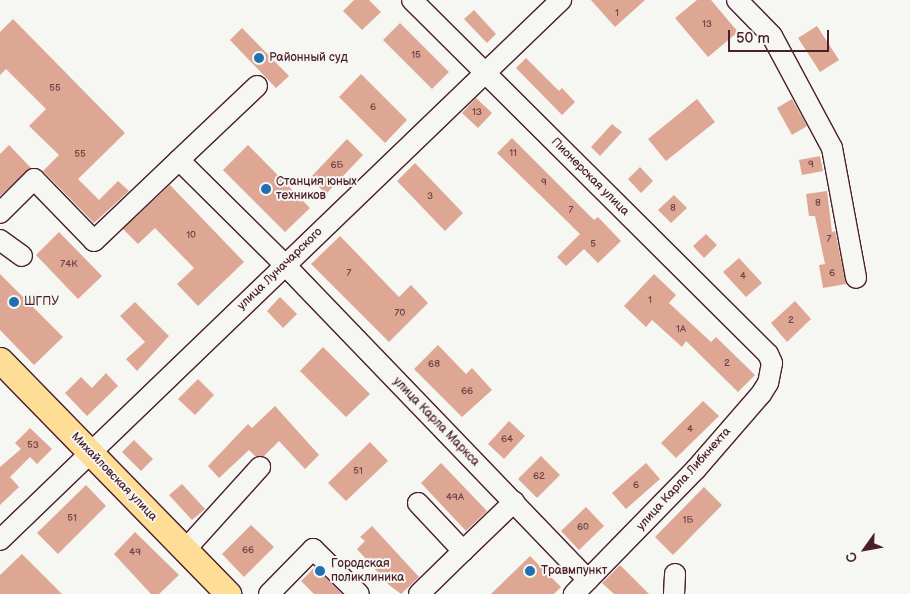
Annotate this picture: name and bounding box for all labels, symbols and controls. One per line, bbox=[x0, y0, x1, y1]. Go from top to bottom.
house number: 1 bbox=[615, 8, 619, 20]
house number: 13 bbox=[702, 19, 712, 31]
scale bar bbox=[730, 20, 831, 52]
text: 50 m bbox=[736, 29, 770, 48]
house number: 15 bbox=[411, 50, 421, 62]
place label: Районный суд bbox=[269, 51, 348, 65]
marker: Районный суд bbox=[253, 52, 265, 64]
house number: 55 bbox=[49, 83, 61, 95]
house number: 6 bbox=[370, 102, 376, 114]
house number: 13 bbox=[472, 107, 482, 119]
street label: Пионерская улица bbox=[548, 135, 632, 219]
house number: 11 bbox=[509, 148, 517, 160]
house number: 55 bbox=[74, 149, 86, 161]
house number: 9 bbox=[808, 159, 814, 171]
house number: 6Б bbox=[330, 160, 344, 172]
place label: Станция юных техников bbox=[276, 175, 357, 203]
house number: 9 bbox=[541, 177, 547, 189]
marker: Станция юных техников bbox=[260, 183, 272, 195]
house number: 3 bbox=[427, 191, 433, 203]
house number: 8 bbox=[815, 198, 821, 210]
house number: 8 bbox=[670, 203, 676, 215]
house number: 7 bbox=[569, 205, 573, 217]
street label: улица Луначарского bbox=[235, 225, 325, 313]
house number: 10 bbox=[186, 230, 196, 242]
house number: 7 bbox=[827, 234, 831, 246]
house number: 5 bbox=[590, 239, 596, 251]
house number: 74К bbox=[60, 259, 78, 271]
house number: 7 bbox=[347, 268, 351, 280]
house number: 6 bbox=[829, 268, 835, 280]
house number: 4 bbox=[740, 271, 746, 283]
place label: ШГПУ bbox=[24, 295, 59, 309]
house number: 1 bbox=[648, 295, 652, 307]
marker: ШГПУ bbox=[8, 296, 20, 308]
house number: 70 bbox=[395, 308, 405, 320]
house number: 2 bbox=[788, 315, 794, 327]
house number: 1А bbox=[676, 324, 686, 336]
house number: 2 bbox=[724, 358, 730, 370]
house number: 68 bbox=[428, 359, 440, 371]
street label: улица Карла Маркса bbox=[390, 375, 482, 469]
house number: 66 bbox=[461, 386, 473, 398]
house number: 4 bbox=[687, 424, 693, 436]
street label: улица Карла Либкнехта bbox=[634, 425, 734, 533]
street label: Михайловская улица bbox=[68, 430, 160, 524]
house number: 64 bbox=[501, 434, 513, 446]
house number: 53 bbox=[27, 440, 39, 452]
house number: 51 bbox=[353, 466, 363, 478]
house number: 62 bbox=[533, 471, 545, 483]
house number: 6 bbox=[633, 480, 639, 492]
house number: 49А bbox=[446, 492, 464, 504]
house number: 51 bbox=[67, 513, 77, 525]
house number: 1Б bbox=[683, 515, 693, 527]
house number: 60 bbox=[577, 522, 589, 534]
north arrow bbox=[840, 524, 890, 574]
house number: 66 bbox=[242, 545, 254, 557]
house number: 49 bbox=[129, 547, 141, 559]
text: С bbox=[842, 549, 862, 566]
place label: Городская поликлиника bbox=[331, 557, 404, 585]
marker: Городская поликлиника bbox=[313, 564, 327, 578]
marker: Травмпункт bbox=[523, 564, 537, 578]
place label: Травмпункт bbox=[541, 564, 607, 578]

